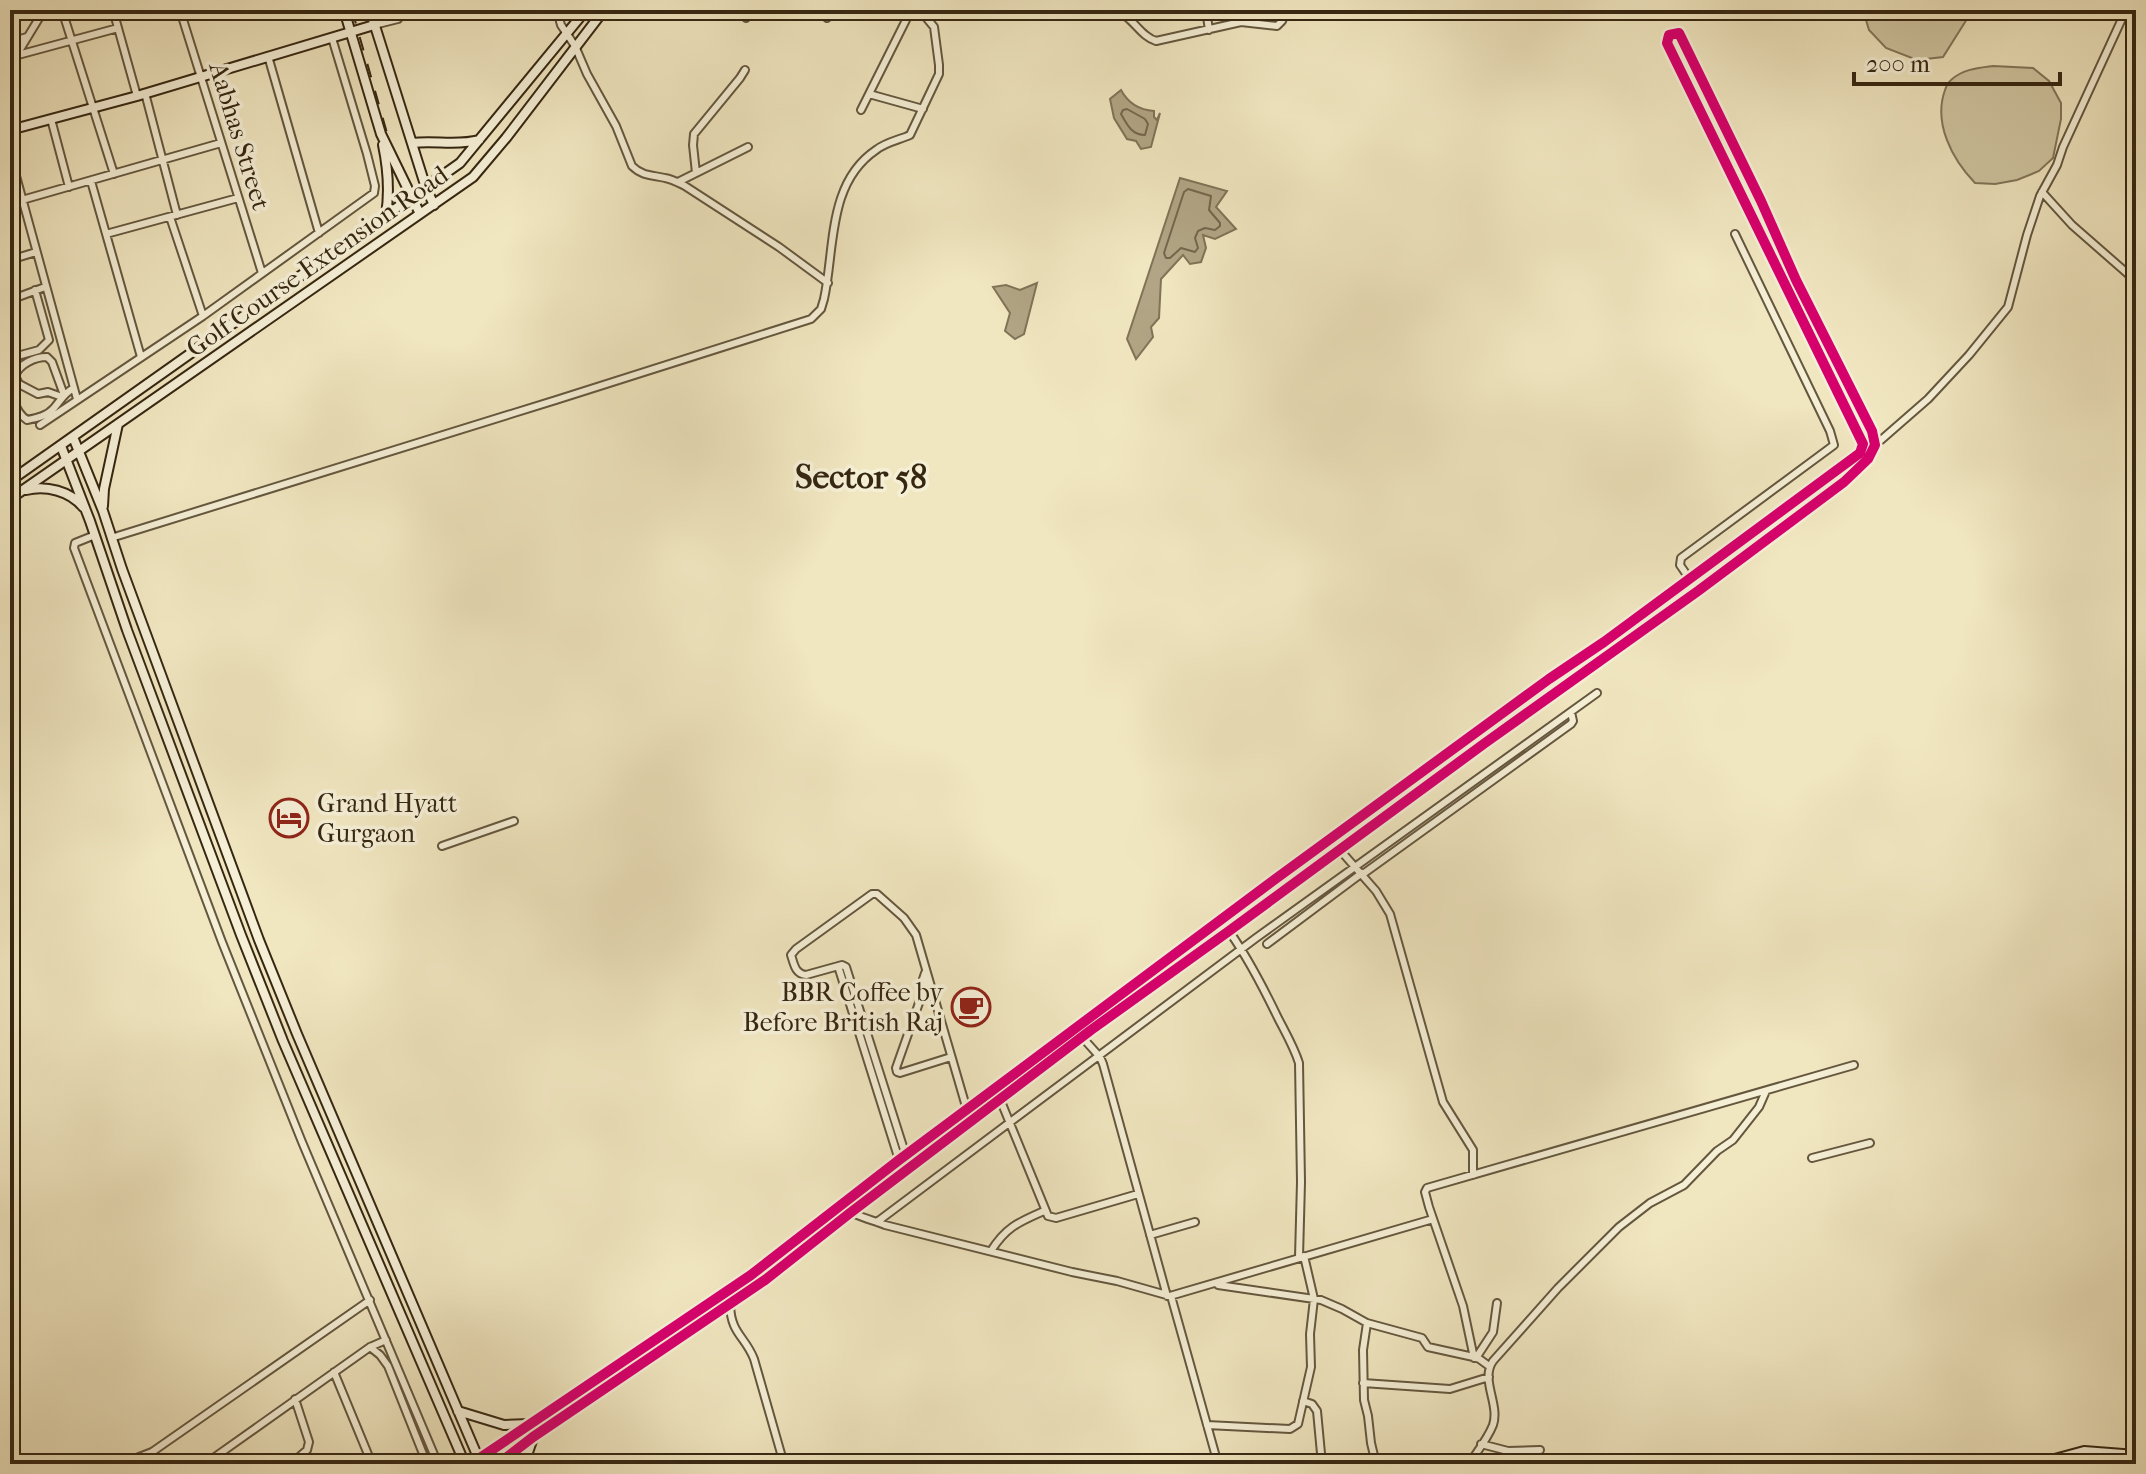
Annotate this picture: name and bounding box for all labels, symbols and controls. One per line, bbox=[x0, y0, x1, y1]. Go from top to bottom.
scale bar bbox=[1854, 36, 2060, 86]
text: 200 m bbox=[1866, 50, 1930, 78]
street label: Aabhas Street bbox=[202, 58, 277, 214]
street label: Golf Course Extension Road bbox=[180, 159, 455, 364]
district label: Sector 58 bbox=[795, 457, 927, 497]
place label: Grand Hyatt Gurgaon bbox=[317, 788, 458, 849]
hotel icon: Grand Hyatt Gurgaon bbox=[268, 797, 310, 839]
place label: BBR Coffee by Before British Raj bbox=[743, 977, 944, 1038]
cafe icon: BBR Coffee by Before British Raj bbox=[950, 986, 992, 1028]

